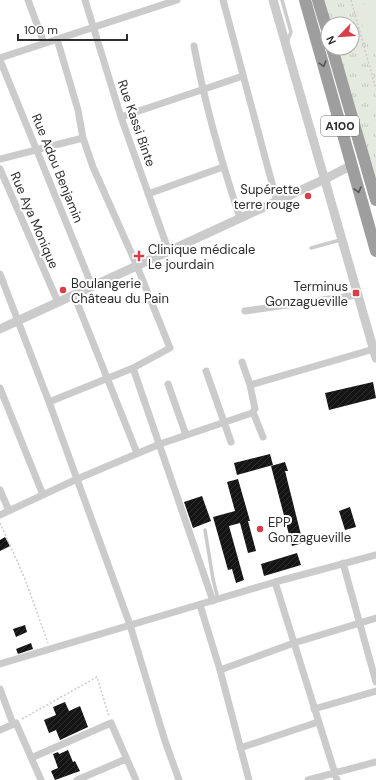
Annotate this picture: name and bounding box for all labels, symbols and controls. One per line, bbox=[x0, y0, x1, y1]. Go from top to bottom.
scale bar bbox=[18, 16, 127, 42]
north arrow bbox=[320, 16, 360, 56]
text: 100 m bbox=[24, 22, 58, 38]
text: N bbox=[323, 34, 339, 47]
one-way arrow bbox=[318, 61, 327, 68]
street label: Rue Kassi Binte bbox=[114, 77, 159, 169]
street label: Rue Adou Benjamin bbox=[28, 111, 87, 225]
road number: A100 bbox=[321, 116, 359, 136]
street label: Rue Aya Monique bbox=[7, 169, 63, 271]
place label: Supérette terre rouge bbox=[233, 181, 300, 213]
one-way arrow bbox=[353, 186, 362, 193]
marker: Supérette terre rouge bbox=[303, 191, 313, 201]
place label: Clinique médicale Le jourdain bbox=[148, 241, 255, 273]
marker: Clinique médicale Le jourdain bbox=[133, 250, 145, 262]
place label: Boulangerie Château du Pain bbox=[71, 275, 169, 307]
place label: Terminus Gonzagueville bbox=[265, 278, 348, 310]
marker: Boulangerie Château du Pain bbox=[58, 285, 68, 295]
marker: Terminus Gonzagueville bbox=[351, 288, 361, 298]
place label: EPP Gonzagueville bbox=[268, 514, 351, 546]
marker: EPP Gonzagueville bbox=[255, 524, 265, 534]

